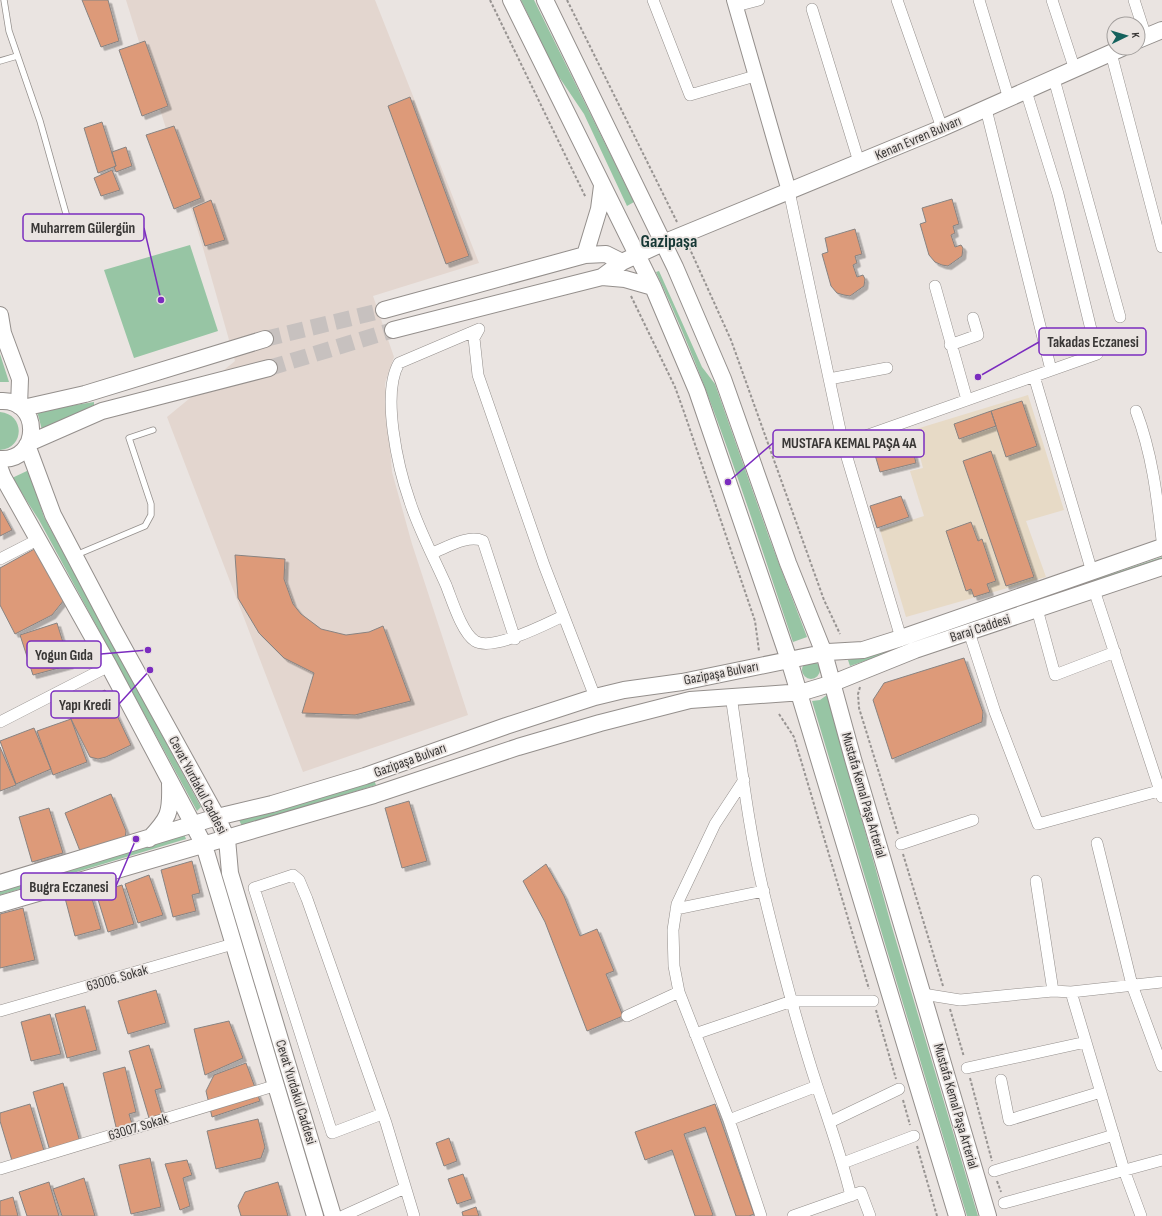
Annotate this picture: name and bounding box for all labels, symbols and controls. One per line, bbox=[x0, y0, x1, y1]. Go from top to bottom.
north arrow bbox=[1106, 16, 1146, 56]
text: K bbox=[1129, 32, 1142, 39]
street label: Kenan Evren Bulvarı bbox=[872, 112, 964, 164]
callout: Muharrem Gülergün bbox=[23, 214, 144, 241]
text: Muharrem Gülergün bbox=[31, 219, 135, 238]
district label: Gazipaşa bbox=[641, 231, 697, 252]
callout: Takadas Eczanesi bbox=[1039, 328, 1146, 355]
text: Takadas Eczanesi bbox=[1047, 333, 1139, 352]
callout: MUSTAFA KEMAL PAŞA 4A bbox=[773, 430, 924, 457]
text: MUSTAFA KEMAL PAŞA 4A bbox=[782, 434, 917, 453]
street label: Baraj Caddesi bbox=[948, 610, 1012, 646]
callout: Yogun Gıda bbox=[27, 641, 101, 668]
text: Yogun Gıda bbox=[35, 646, 93, 665]
street label: Gazipaşa Bulvarı bbox=[682, 657, 760, 689]
callout: Yapı Kredi bbox=[51, 691, 119, 718]
text: Yapı Kredi bbox=[59, 696, 111, 715]
street label: Mustafa Kemal Paşa Arterial bbox=[838, 730, 890, 860]
street label: Cevat Yurdakul Caddesi bbox=[165, 733, 231, 837]
street label: Gazipaşa Bulvarı bbox=[372, 739, 448, 781]
callout: Bugra Eczanesi bbox=[21, 873, 116, 900]
text: Bugra Eczanesi bbox=[29, 878, 109, 897]
street label: 63006. Sokak bbox=[84, 961, 150, 995]
street label: Cevat Yurdakul Caddesi bbox=[272, 1038, 320, 1146]
street label: Mustafa Kemal Paşa Arterial bbox=[930, 1041, 982, 1171]
street label: 63007. Sokak bbox=[106, 1110, 171, 1144]

